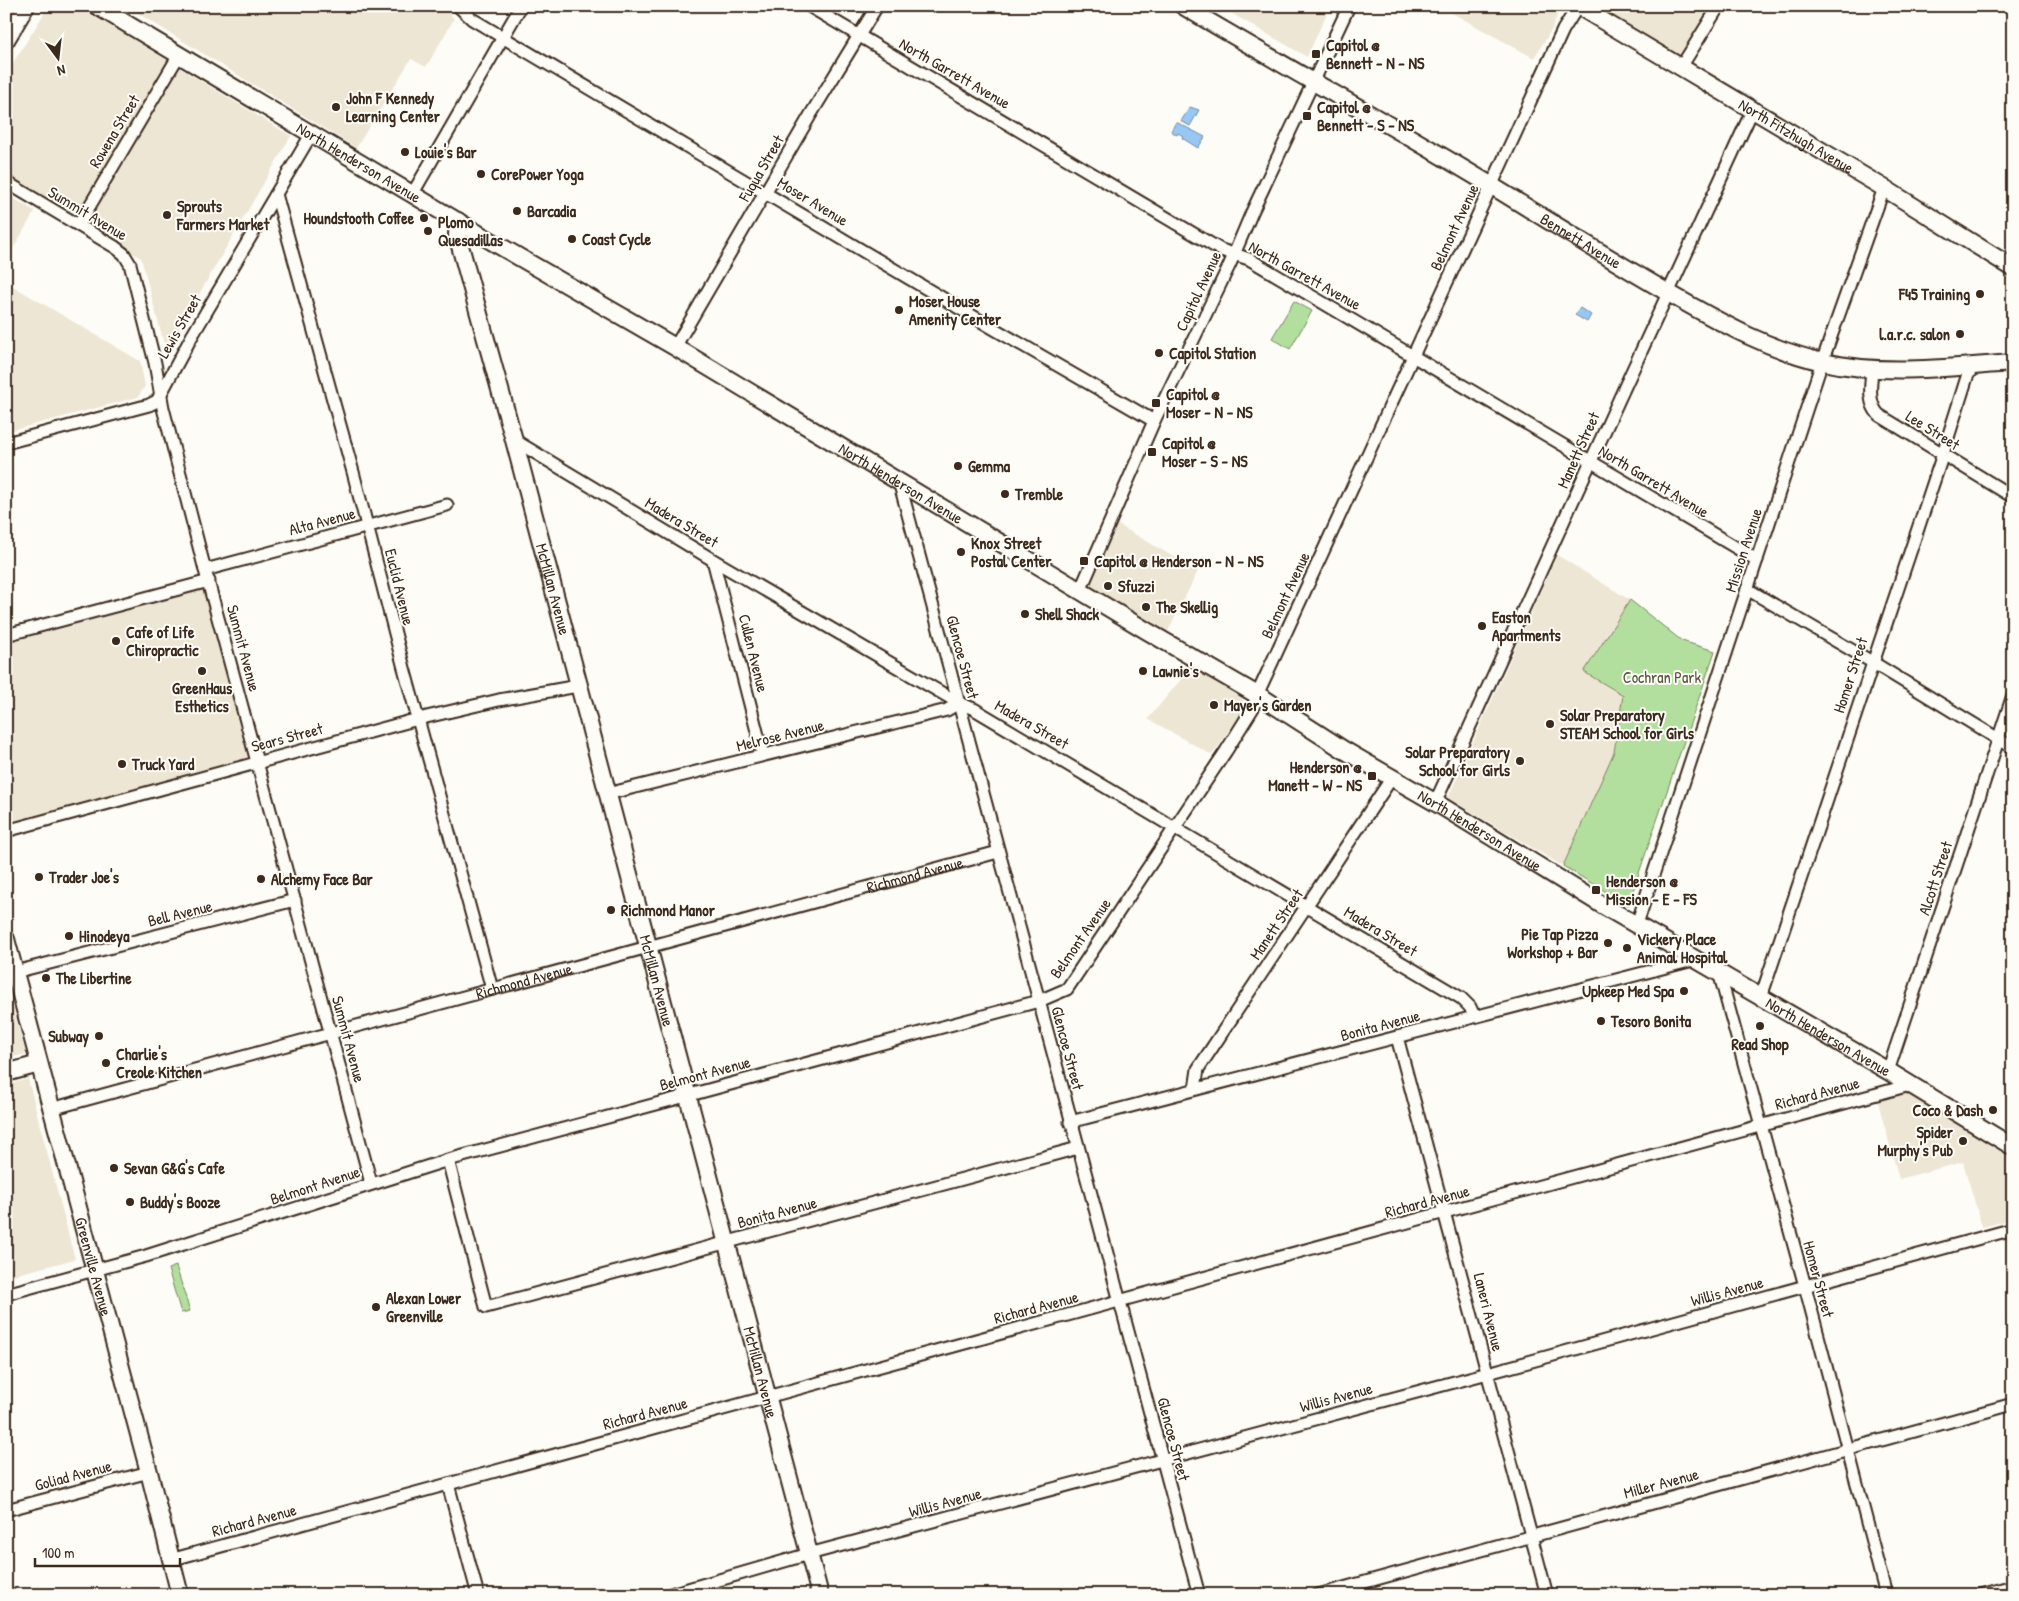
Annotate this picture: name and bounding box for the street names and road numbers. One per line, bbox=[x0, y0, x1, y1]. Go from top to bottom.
street label: North Garrett Avenue bbox=[895, 32, 1015, 114]
street label: Rowena Street bbox=[83, 90, 145, 172]
street label: North Fitzhugh Avenue bbox=[1735, 93, 1858, 179]
street label: North Henderson Avenue bbox=[293, 117, 426, 208]
street label: Fuqua Street bbox=[733, 130, 789, 206]
street label: Moser Avenue bbox=[774, 171, 853, 231]
street label: Belmont Avenue bbox=[1424, 180, 1484, 274]
street label: Summit Avenue bbox=[44, 181, 132, 246]
street label: Bennett Avenue bbox=[1536, 208, 1626, 274]
street label: North Garrett Avenue bbox=[1245, 235, 1366, 315]
street label: Capitol Avenue bbox=[1170, 247, 1226, 335]
street label: Lewis Street bbox=[152, 290, 206, 362]
street label: Lee Street bbox=[1902, 405, 1965, 455]
street label: Manett Street bbox=[1551, 408, 1605, 492]
street label: North Henderson Avenue bbox=[835, 437, 968, 529]
street label: North Garrett Avenue bbox=[1595, 439, 1714, 523]
street label: Madera Street bbox=[641, 492, 723, 553]
street label: Alta Avenue bbox=[286, 501, 358, 540]
street label: Mission Avenue bbox=[1719, 505, 1767, 595]
street label: McMillan Avenue bbox=[531, 541, 576, 638]
street label: Euclid Avenue bbox=[380, 546, 420, 628]
street label: Belmont Avenue bbox=[1255, 548, 1315, 642]
street label: Summit Avenue bbox=[222, 602, 266, 694]
street label: Cullen Avenue bbox=[734, 612, 774, 695]
street label: Glencoe Street bbox=[941, 613, 985, 702]
street label: Homer Street bbox=[1827, 634, 1873, 716]
street label: Madera Street bbox=[991, 694, 1073, 754]
street label: Melrose Avenue bbox=[734, 713, 827, 757]
street label: Sears Street bbox=[249, 717, 326, 757]
street label: North Henderson Avenue bbox=[1414, 784, 1546, 877]
street label: Alcott Street bbox=[1913, 838, 1957, 918]
street label: Richmond Avenue bbox=[864, 851, 966, 898]
street label: Manett Street bbox=[1244, 884, 1308, 964]
street label: Belmont Avenue bbox=[1044, 893, 1116, 982]
street label: Bell Avenue bbox=[145, 894, 215, 932]
street label: Madera Street bbox=[1340, 901, 1422, 962]
street label: McMillan Avenue bbox=[635, 932, 680, 1029]
street label: Richmond Avenue bbox=[473, 957, 575, 1004]
street label: North Henderson Avenue bbox=[1762, 991, 1896, 1082]
street label: Summit Avenue bbox=[327, 993, 371, 1085]
street label: Glencoe Street bbox=[1046, 1004, 1090, 1093]
street label: Bonita Avenue bbox=[1338, 1004, 1423, 1046]
street label: Belmont Avenue bbox=[657, 1050, 753, 1096]
street label: Richard Avenue bbox=[1772, 1071, 1862, 1115]
street label: Belmont Avenue bbox=[267, 1160, 363, 1210]
street label: Richard Avenue bbox=[1382, 1179, 1472, 1223]
street label: Bonita Avenue bbox=[735, 1191, 820, 1233]
street label: Greenville Avenue bbox=[70, 1215, 118, 1319]
street label: Homer Street bbox=[1798, 1238, 1840, 1320]
street label: Laneri Avenue bbox=[1469, 1271, 1509, 1354]
street label: Willis Avenue bbox=[1688, 1271, 1766, 1311]
street label: Richard Avenue bbox=[991, 1285, 1081, 1329]
street label: McMillan Avenue bbox=[738, 1324, 784, 1421]
street label: Willis Avenue bbox=[1297, 1377, 1375, 1417]
street label: Richard Avenue bbox=[600, 1391, 690, 1435]
street label: Glencoe Street bbox=[1152, 1395, 1196, 1484]
street label: Goliad Avenue bbox=[32, 1454, 114, 1496]
street label: Miller Avenue bbox=[1621, 1462, 1702, 1504]
street label: Willis Avenue bbox=[906, 1482, 984, 1522]
street label: Richard Avenue bbox=[209, 1498, 299, 1542]

